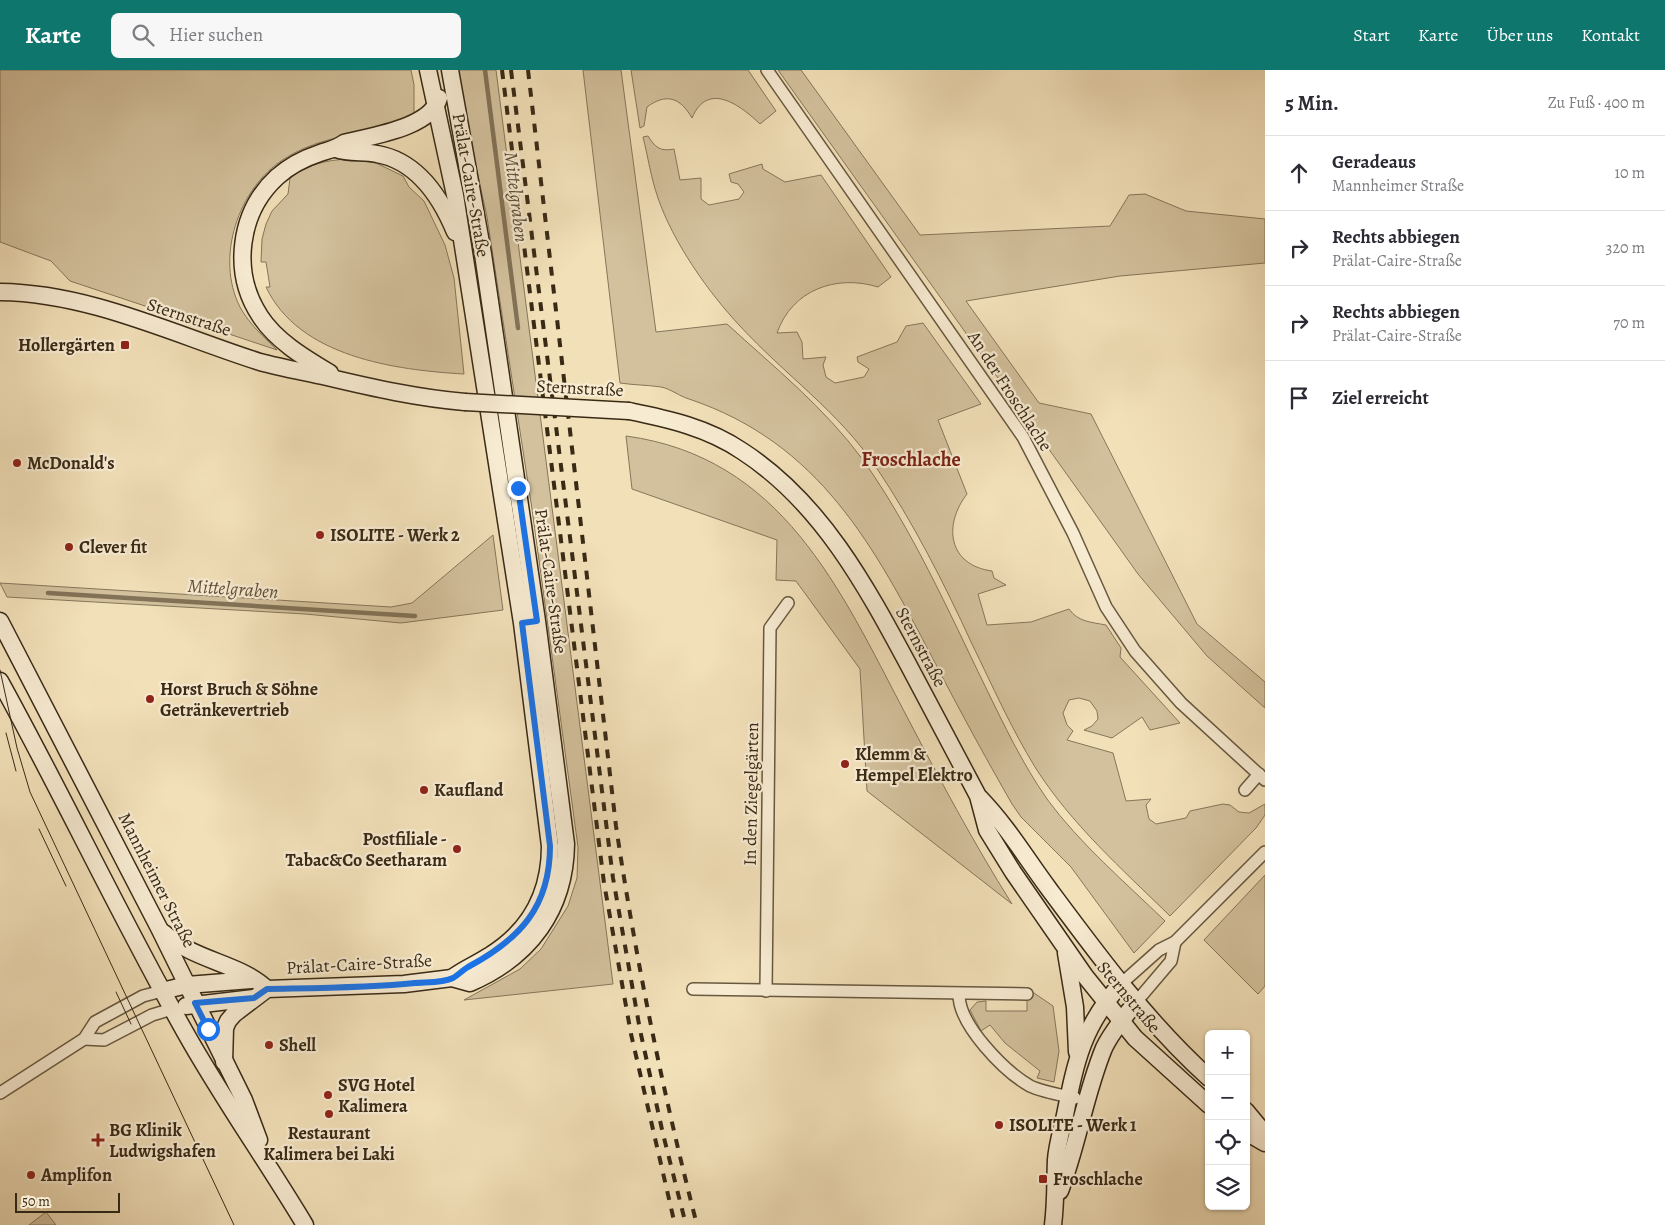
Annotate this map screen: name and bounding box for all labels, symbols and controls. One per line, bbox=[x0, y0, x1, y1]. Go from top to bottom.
search box bbox=[111, 13, 461, 58]
text: Karte bbox=[25, 19, 81, 51]
icon: search bbox=[129, 21, 157, 49]
text: Hier suchen bbox=[169, 22, 263, 48]
text: Start bbox=[1353, 23, 1390, 47]
text: Karte bbox=[1418, 23, 1458, 47]
text: Über uns bbox=[1486, 23, 1553, 47]
text: Kontakt bbox=[1581, 23, 1640, 47]
text: 5 Min. bbox=[1285, 89, 1339, 117]
text: Zu Fuß · 400 m bbox=[1548, 92, 1645, 114]
street label: Prälat-Caire-Straße bbox=[447, 111, 495, 259]
text: Geradeaus bbox=[1332, 149, 1416, 175]
water label: Mittelgraben bbox=[498, 150, 534, 244]
icon: ahead bbox=[1285, 159, 1313, 187]
text: 10 m bbox=[1615, 162, 1645, 184]
text: Mannheimer Straße bbox=[1332, 175, 1464, 197]
text: Rechts abbiegen bbox=[1332, 224, 1460, 250]
icon: right bbox=[1285, 234, 1313, 262]
text: 320 m bbox=[1606, 237, 1645, 259]
text: Prälat-Caire-Straße bbox=[1332, 250, 1462, 272]
street label: Sternstraße bbox=[144, 292, 234, 342]
text: Rechts abbiegen bbox=[1332, 299, 1460, 325]
icon: right bbox=[1285, 309, 1313, 337]
text: 70 m bbox=[1613, 312, 1645, 334]
street label: An der Froschlache bbox=[962, 325, 1058, 456]
text: Prälat-Caire-Straße bbox=[1332, 325, 1462, 347]
place label: Hollergärten bbox=[18, 333, 115, 357]
marker: Hollergärten bbox=[119, 339, 131, 351]
street label: Sternstraße bbox=[536, 374, 624, 402]
icon: arrive bbox=[1285, 384, 1313, 412]
text: Ziel erreicht bbox=[1332, 385, 1429, 411]
district label: Froschlache bbox=[861, 446, 961, 473]
place label: McDonald's bbox=[27, 451, 115, 475]
marker: McDonald's bbox=[11, 457, 23, 469]
route end bbox=[507, 477, 530, 500]
street label: Prälat-Caire-Straße bbox=[529, 507, 573, 655]
place label: ISOLITE - Werk 2 bbox=[330, 523, 460, 547]
marker: ISOLITE - Werk 2 bbox=[314, 529, 326, 541]
place label: Clever fit bbox=[79, 535, 147, 559]
marker: Clever fit bbox=[63, 541, 75, 553]
water label: Mittelgraben bbox=[187, 573, 279, 605]
street label: Sternstraße bbox=[890, 603, 952, 691]
place label: Horst Bruch & Söhne Getränkevertrieb bbox=[160, 677, 318, 722]
marker: Horst Bruch & Söhne Getränkevertrieb bbox=[144, 693, 156, 705]
street label: In den Ziegelgärten bbox=[738, 722, 764, 866]
place label: Klemm & Hempel Elektro bbox=[855, 742, 973, 787]
marker: Klemm & Hempel Elektro bbox=[839, 758, 851, 770]
place label: Kaufland bbox=[434, 778, 504, 802]
marker: Kaufland bbox=[418, 784, 430, 796]
street label: Mannheimer Straße bbox=[113, 808, 201, 952]
place label: Postfiliale - Tabac&Co Seetharam bbox=[285, 827, 447, 872]
marker: Postfiliale - Tabac&Co Seetharam bbox=[451, 843, 463, 855]
street label: Prälat-Caire-Straße bbox=[285, 948, 433, 980]
street label: Sternstraße bbox=[1092, 956, 1166, 1038]
route start bbox=[197, 1018, 220, 1041]
map controls bbox=[1205, 1030, 1250, 1210]
button: + bbox=[1205, 1030, 1250, 1075]
place label: Shell bbox=[279, 1033, 316, 1057]
marker: Shell bbox=[263, 1039, 275, 1051]
place label: SVG Hotel Kalimera bbox=[338, 1073, 415, 1118]
button: − bbox=[1205, 1075, 1250, 1120]
marker: SVG Hotel Kalimera bbox=[322, 1089, 334, 1101]
marker: Restaurant Kalimera bei Laki bbox=[323, 1108, 335, 1120]
place label: ISOLITE - Werk 1 bbox=[1009, 1113, 1137, 1137]
place label: BG Klinik Ludwigshafen bbox=[109, 1118, 216, 1163]
marker: ISOLITE - Werk 1 bbox=[993, 1119, 1005, 1131]
button: locate bbox=[1205, 1120, 1250, 1165]
place label: Restaurant Kalimera bei Laki bbox=[263, 1121, 395, 1166]
marker: BG Klinik Ludwigshafen bbox=[91, 1133, 105, 1147]
place label: Amplifon bbox=[40, 1163, 112, 1187]
button: layers bbox=[1205, 1165, 1250, 1210]
place label: Froschlache bbox=[1053, 1167, 1143, 1191]
marker: Amplifon bbox=[25, 1169, 37, 1181]
marker: Froschlache bbox=[1037, 1173, 1049, 1185]
scale bar bbox=[15, 1190, 120, 1213]
text: 50 m bbox=[22, 1192, 50, 1211]

